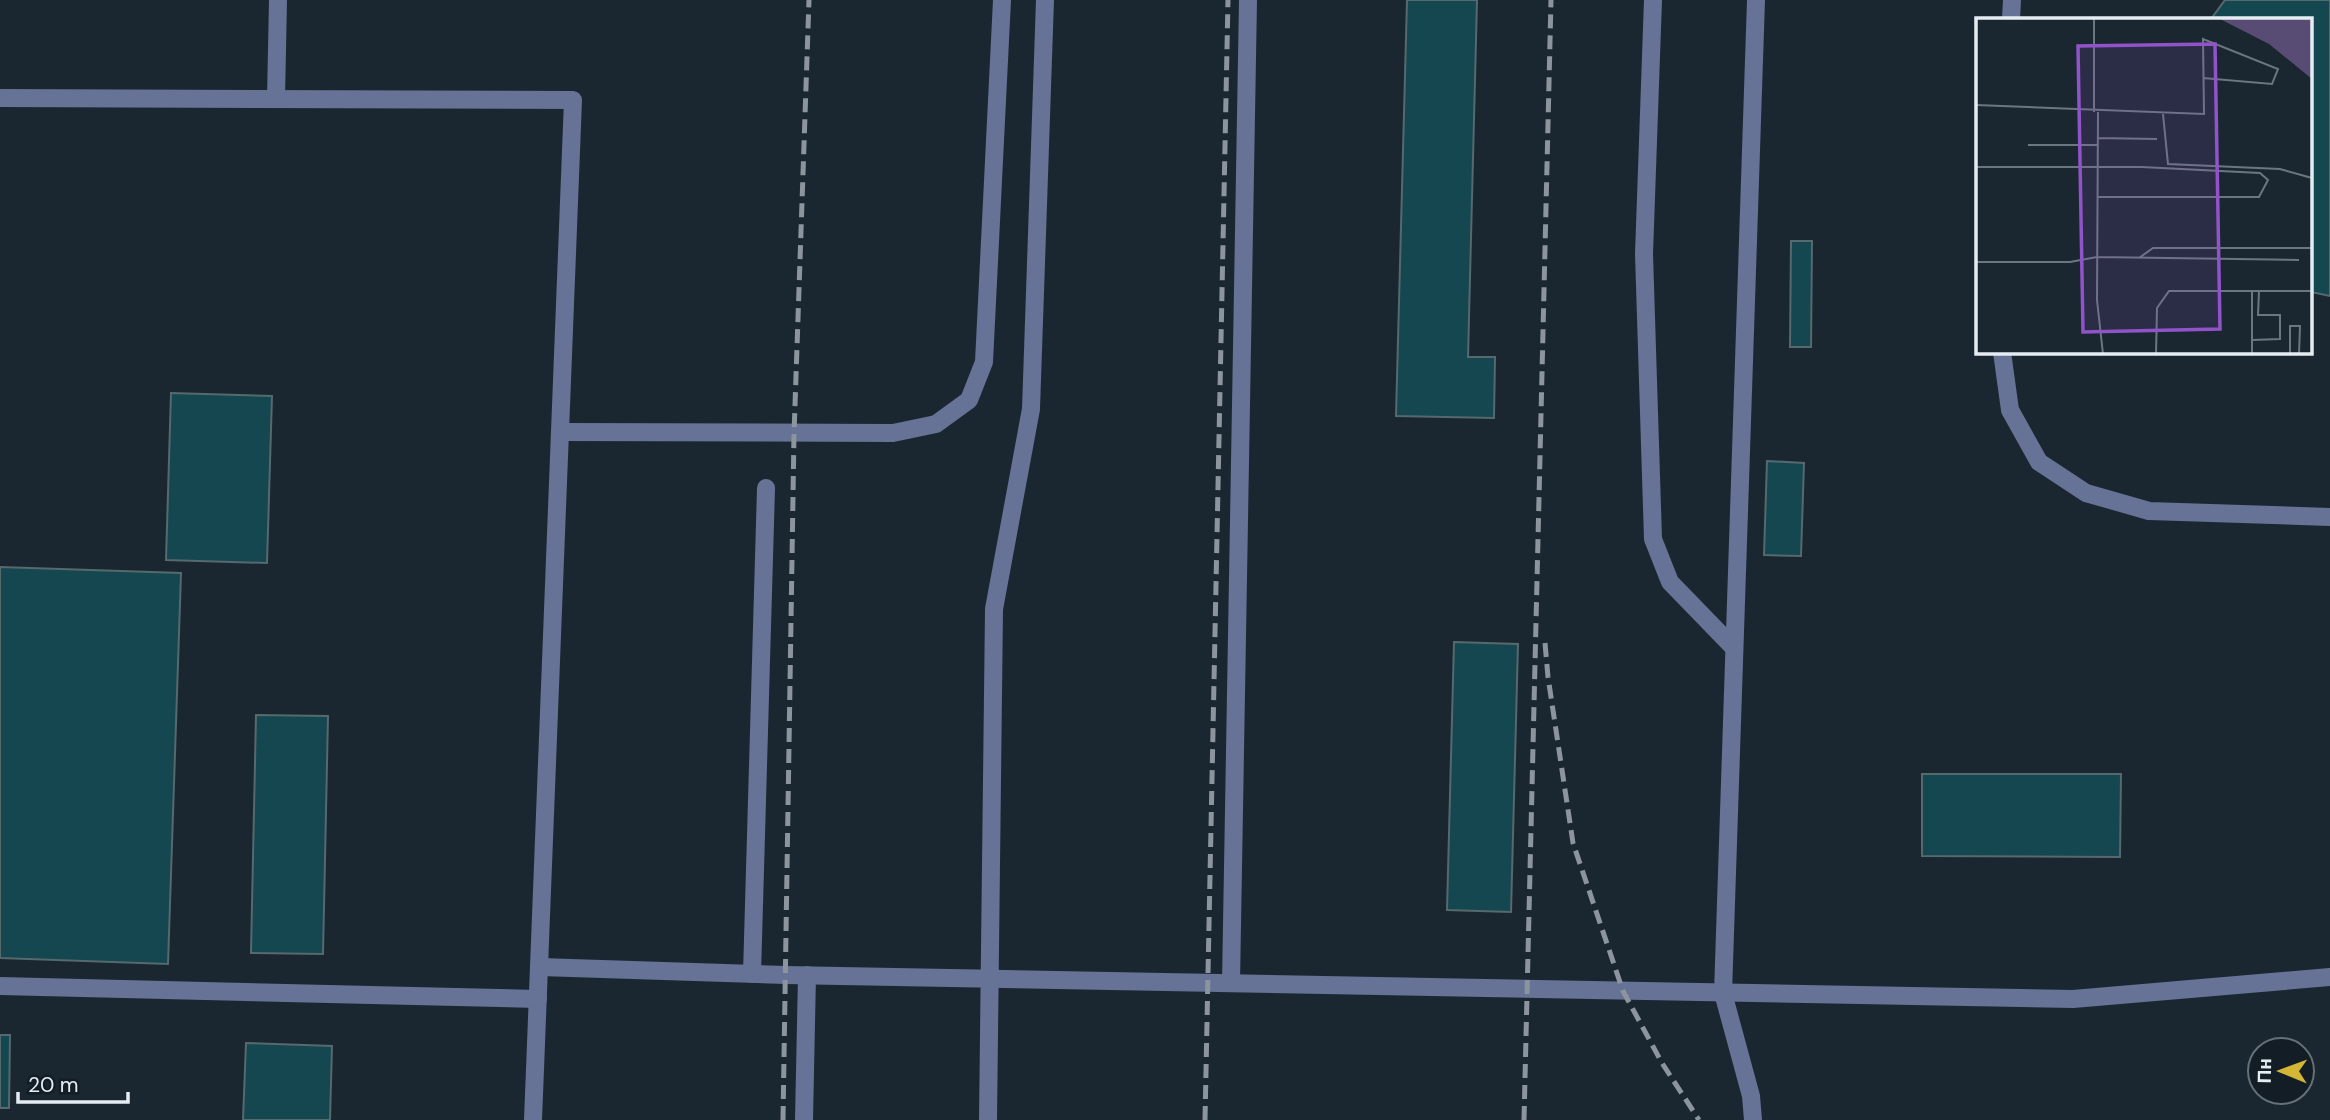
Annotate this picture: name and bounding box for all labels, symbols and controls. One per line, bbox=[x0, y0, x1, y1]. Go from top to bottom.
inset map bbox=[1976, 18, 2312, 354]
north arrow bbox=[2246, 1036, 2316, 1106]
text: Пн bbox=[2252, 1058, 2277, 1083]
scale bar bbox=[18, 1060, 128, 1104]
text: 20 m bbox=[28, 1071, 79, 1099]

